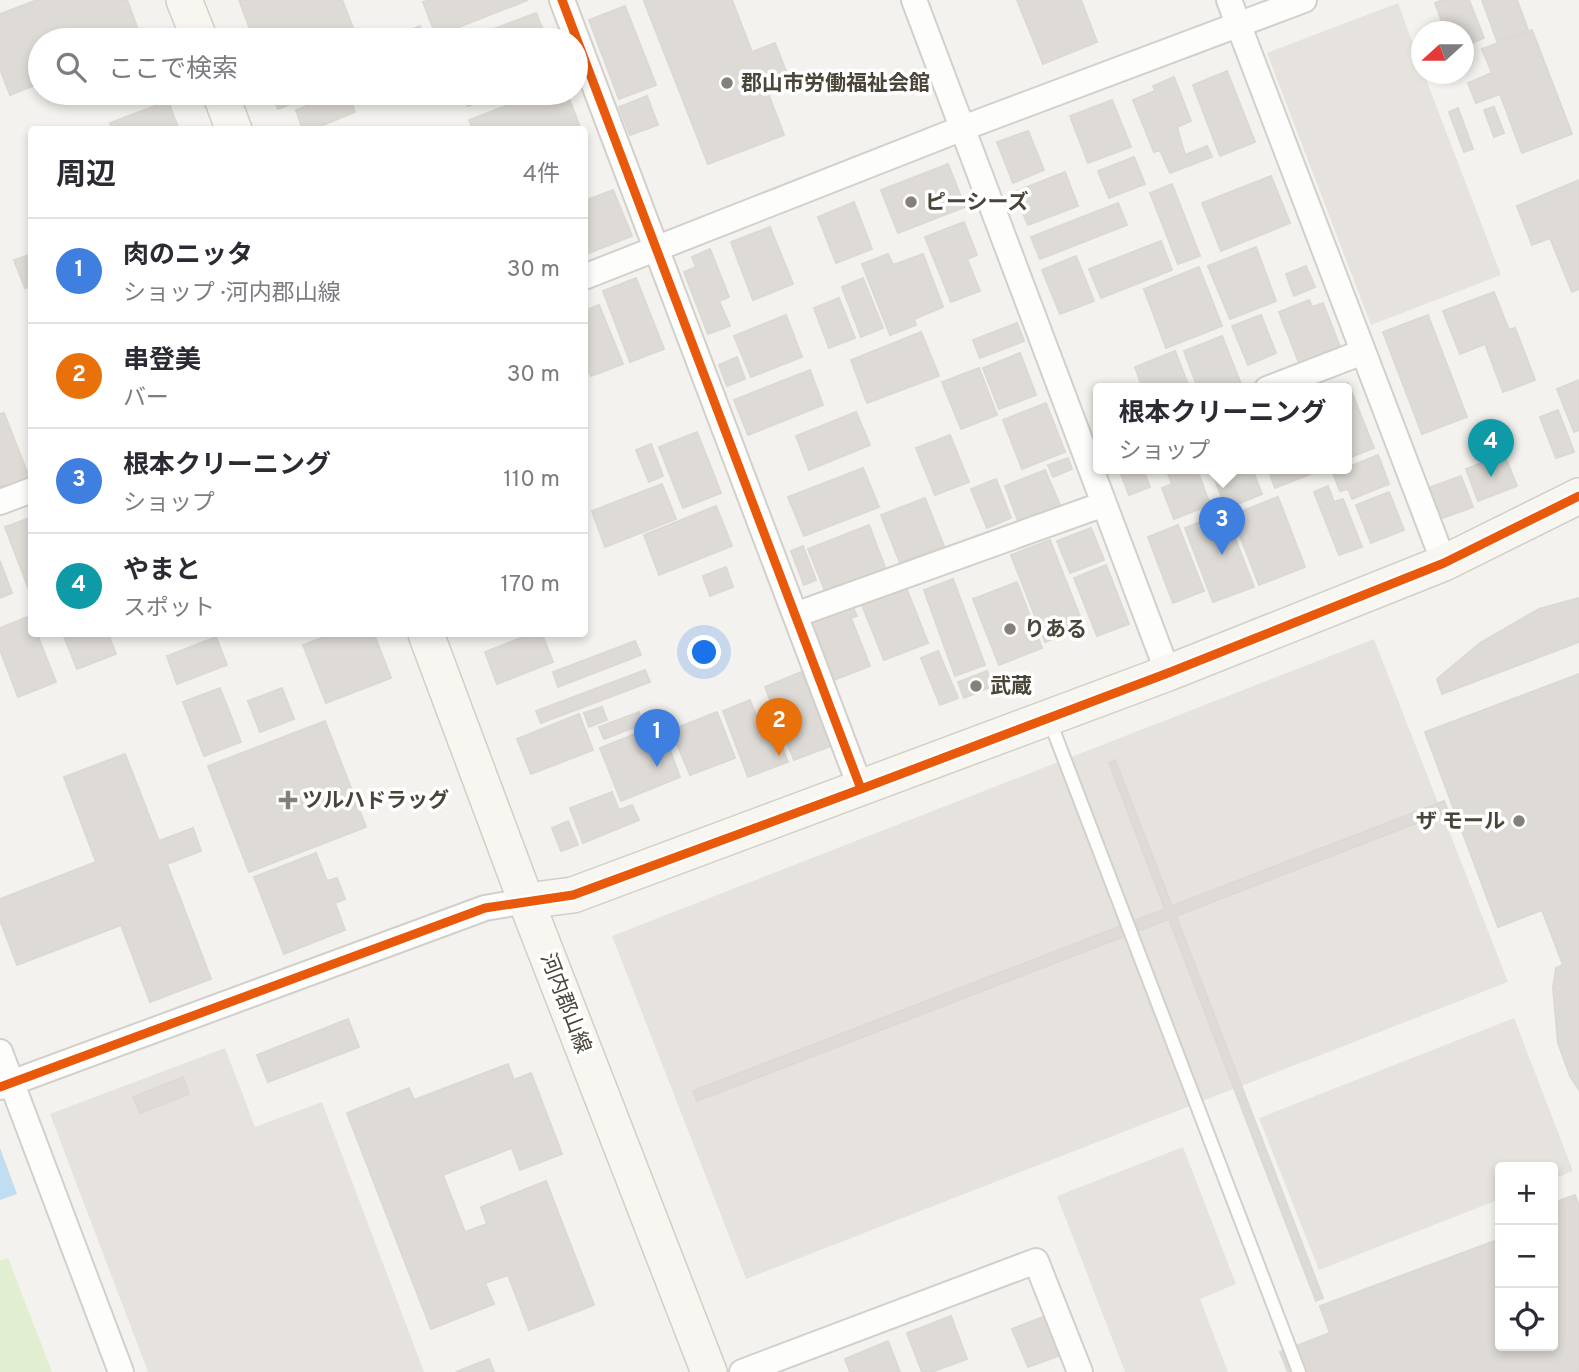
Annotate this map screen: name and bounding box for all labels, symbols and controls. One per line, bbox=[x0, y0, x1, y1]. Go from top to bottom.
north arrow bbox=[1411, 21, 1474, 84]
search box bbox=[28, 28, 588, 105]
icon: search bbox=[52, 48, 90, 86]
text: ここで検索 bbox=[108, 54, 238, 87]
place label: 郡山市労働福祉会館 bbox=[741, 71, 930, 98]
marker: 郡山市労働福祉会館 bbox=[719, 75, 735, 91]
text: 周辺 bbox=[56, 158, 116, 195]
text: 4件 bbox=[523, 161, 560, 190]
place label: ピーシーズ bbox=[925, 190, 1029, 217]
marker: ピーシーズ bbox=[903, 194, 919, 210]
text: 肉のニッタ bbox=[123, 240, 253, 273]
text: 1 bbox=[74, 256, 84, 285]
text: 30 m bbox=[507, 256, 560, 285]
text: ショップ · 河内郡山線 bbox=[123, 280, 341, 309]
text: 串登美 bbox=[123, 345, 201, 378]
text: 2 bbox=[72, 361, 86, 390]
text: 30 m bbox=[507, 361, 560, 390]
popup bbox=[1093, 383, 1352, 474]
text: バー bbox=[123, 385, 169, 414]
text: 根本クリーニング bbox=[1118, 398, 1327, 431]
pin: 4 bbox=[1468, 419, 1514, 477]
text: ショップ bbox=[1118, 438, 1210, 467]
text: 根本クリーニング bbox=[123, 450, 331, 483]
text: 3 bbox=[72, 466, 86, 495]
text: 110 m bbox=[503, 466, 560, 495]
text: ショップ bbox=[123, 490, 215, 519]
pin: 3 bbox=[1199, 497, 1245, 555]
text: やまと bbox=[123, 555, 201, 588]
text: 4 bbox=[72, 571, 86, 600]
text: 170 m bbox=[501, 571, 560, 600]
text: スポット bbox=[123, 595, 215, 624]
place label: りある bbox=[1024, 617, 1087, 644]
marker: りある bbox=[1002, 621, 1018, 637]
your location bbox=[687, 635, 721, 669]
place label: 武蔵 bbox=[990, 674, 1032, 701]
marker: 武蔵 bbox=[968, 678, 984, 694]
pin: 2 bbox=[756, 698, 802, 756]
pin: 1 bbox=[634, 709, 680, 767]
place label: ツルハドラッグ bbox=[302, 788, 449, 815]
marker: ツルハドラッグ bbox=[280, 792, 296, 808]
place label: ザ モール bbox=[1416, 809, 1505, 836]
marker: ザ モール bbox=[1511, 813, 1527, 829]
street label: 河内郡山線 bbox=[533, 950, 596, 1057]
map controls bbox=[1495, 1162, 1558, 1351]
button: + bbox=[1495, 1162, 1558, 1225]
button: − bbox=[1495, 1225, 1558, 1288]
button: locate bbox=[1495, 1288, 1558, 1351]

